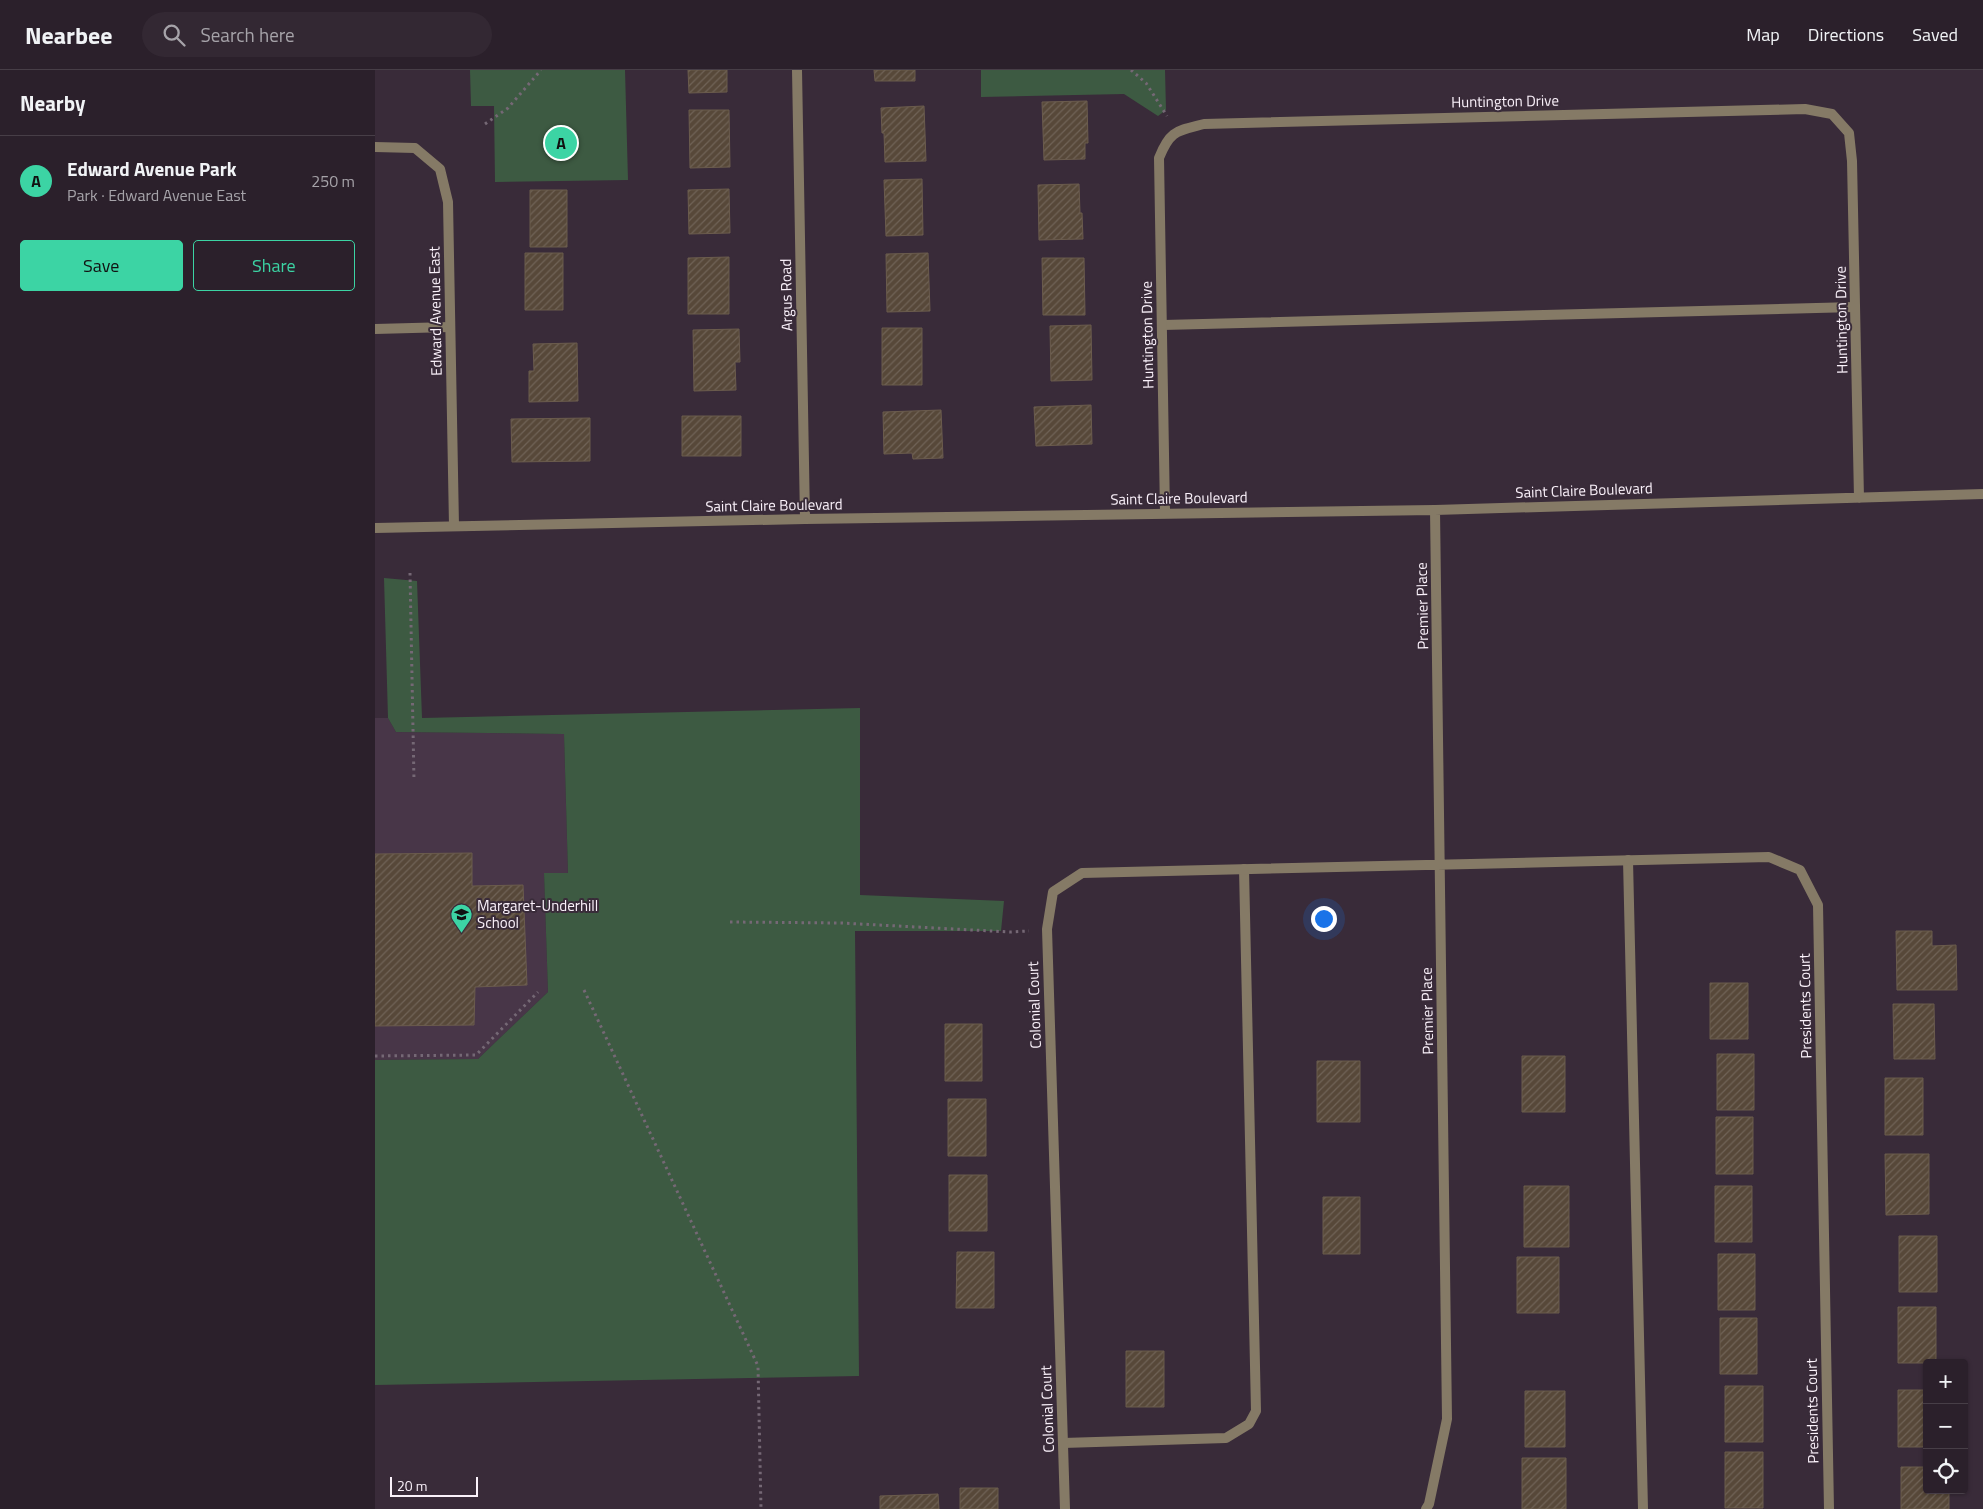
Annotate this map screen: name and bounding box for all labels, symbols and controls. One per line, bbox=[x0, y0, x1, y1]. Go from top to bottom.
search box bbox=[142, 12, 492, 57]
text: Nearbee bbox=[25, 17, 112, 53]
text: Search here bbox=[200, 20, 295, 49]
icon: search bbox=[160, 21, 188, 49]
text: Map bbox=[1746, 21, 1780, 48]
text: Directions bbox=[1808, 21, 1884, 48]
text: Saved bbox=[1912, 21, 1958, 48]
text: Nearby bbox=[20, 87, 85, 119]
street label: Huntington Drive bbox=[1451, 89, 1559, 113]
pin: A bbox=[545, 124, 577, 162]
text: Edward Avenue Park bbox=[67, 154, 237, 183]
text: A bbox=[31, 169, 41, 193]
text: 250 m bbox=[311, 169, 355, 193]
text: Park · Edward Avenue East bbox=[67, 183, 246, 207]
button: Save bbox=[20, 240, 183, 291]
button: Share bbox=[193, 240, 355, 291]
street label: Edward Avenue East bbox=[422, 245, 448, 376]
street label: Argus Road bbox=[774, 259, 798, 331]
street label: Huntington Drive bbox=[1829, 266, 1853, 374]
street label: Huntington Drive bbox=[1135, 281, 1159, 389]
street label: Saint Claire Boulevard bbox=[1515, 476, 1653, 504]
street label: Saint Claire Boulevard bbox=[1110, 485, 1248, 511]
street label: Saint Claire Boulevard bbox=[705, 492, 843, 518]
street label: Premier Place bbox=[1410, 562, 1434, 650]
place label: Margaret-Underhill School bbox=[477, 894, 598, 934]
school or university icon: Margaret-Underhill School bbox=[449, 902, 473, 933]
your location bbox=[1311, 906, 1337, 932]
street label: Presidents Court bbox=[1793, 952, 1817, 1059]
street label: Colonial Court bbox=[1021, 960, 1047, 1049]
street label: Premier Place bbox=[1415, 967, 1439, 1055]
street label: Presidents Court bbox=[1800, 1357, 1824, 1464]
map controls bbox=[1923, 1359, 1968, 1494]
button: + bbox=[1923, 1359, 1968, 1404]
street label: Colonial Court bbox=[1034, 1364, 1060, 1453]
button: − bbox=[1923, 1404, 1968, 1449]
button: locate bbox=[1923, 1449, 1968, 1494]
scale bar bbox=[390, 1474, 477, 1497]
text: 20 m bbox=[397, 1475, 427, 1496]

